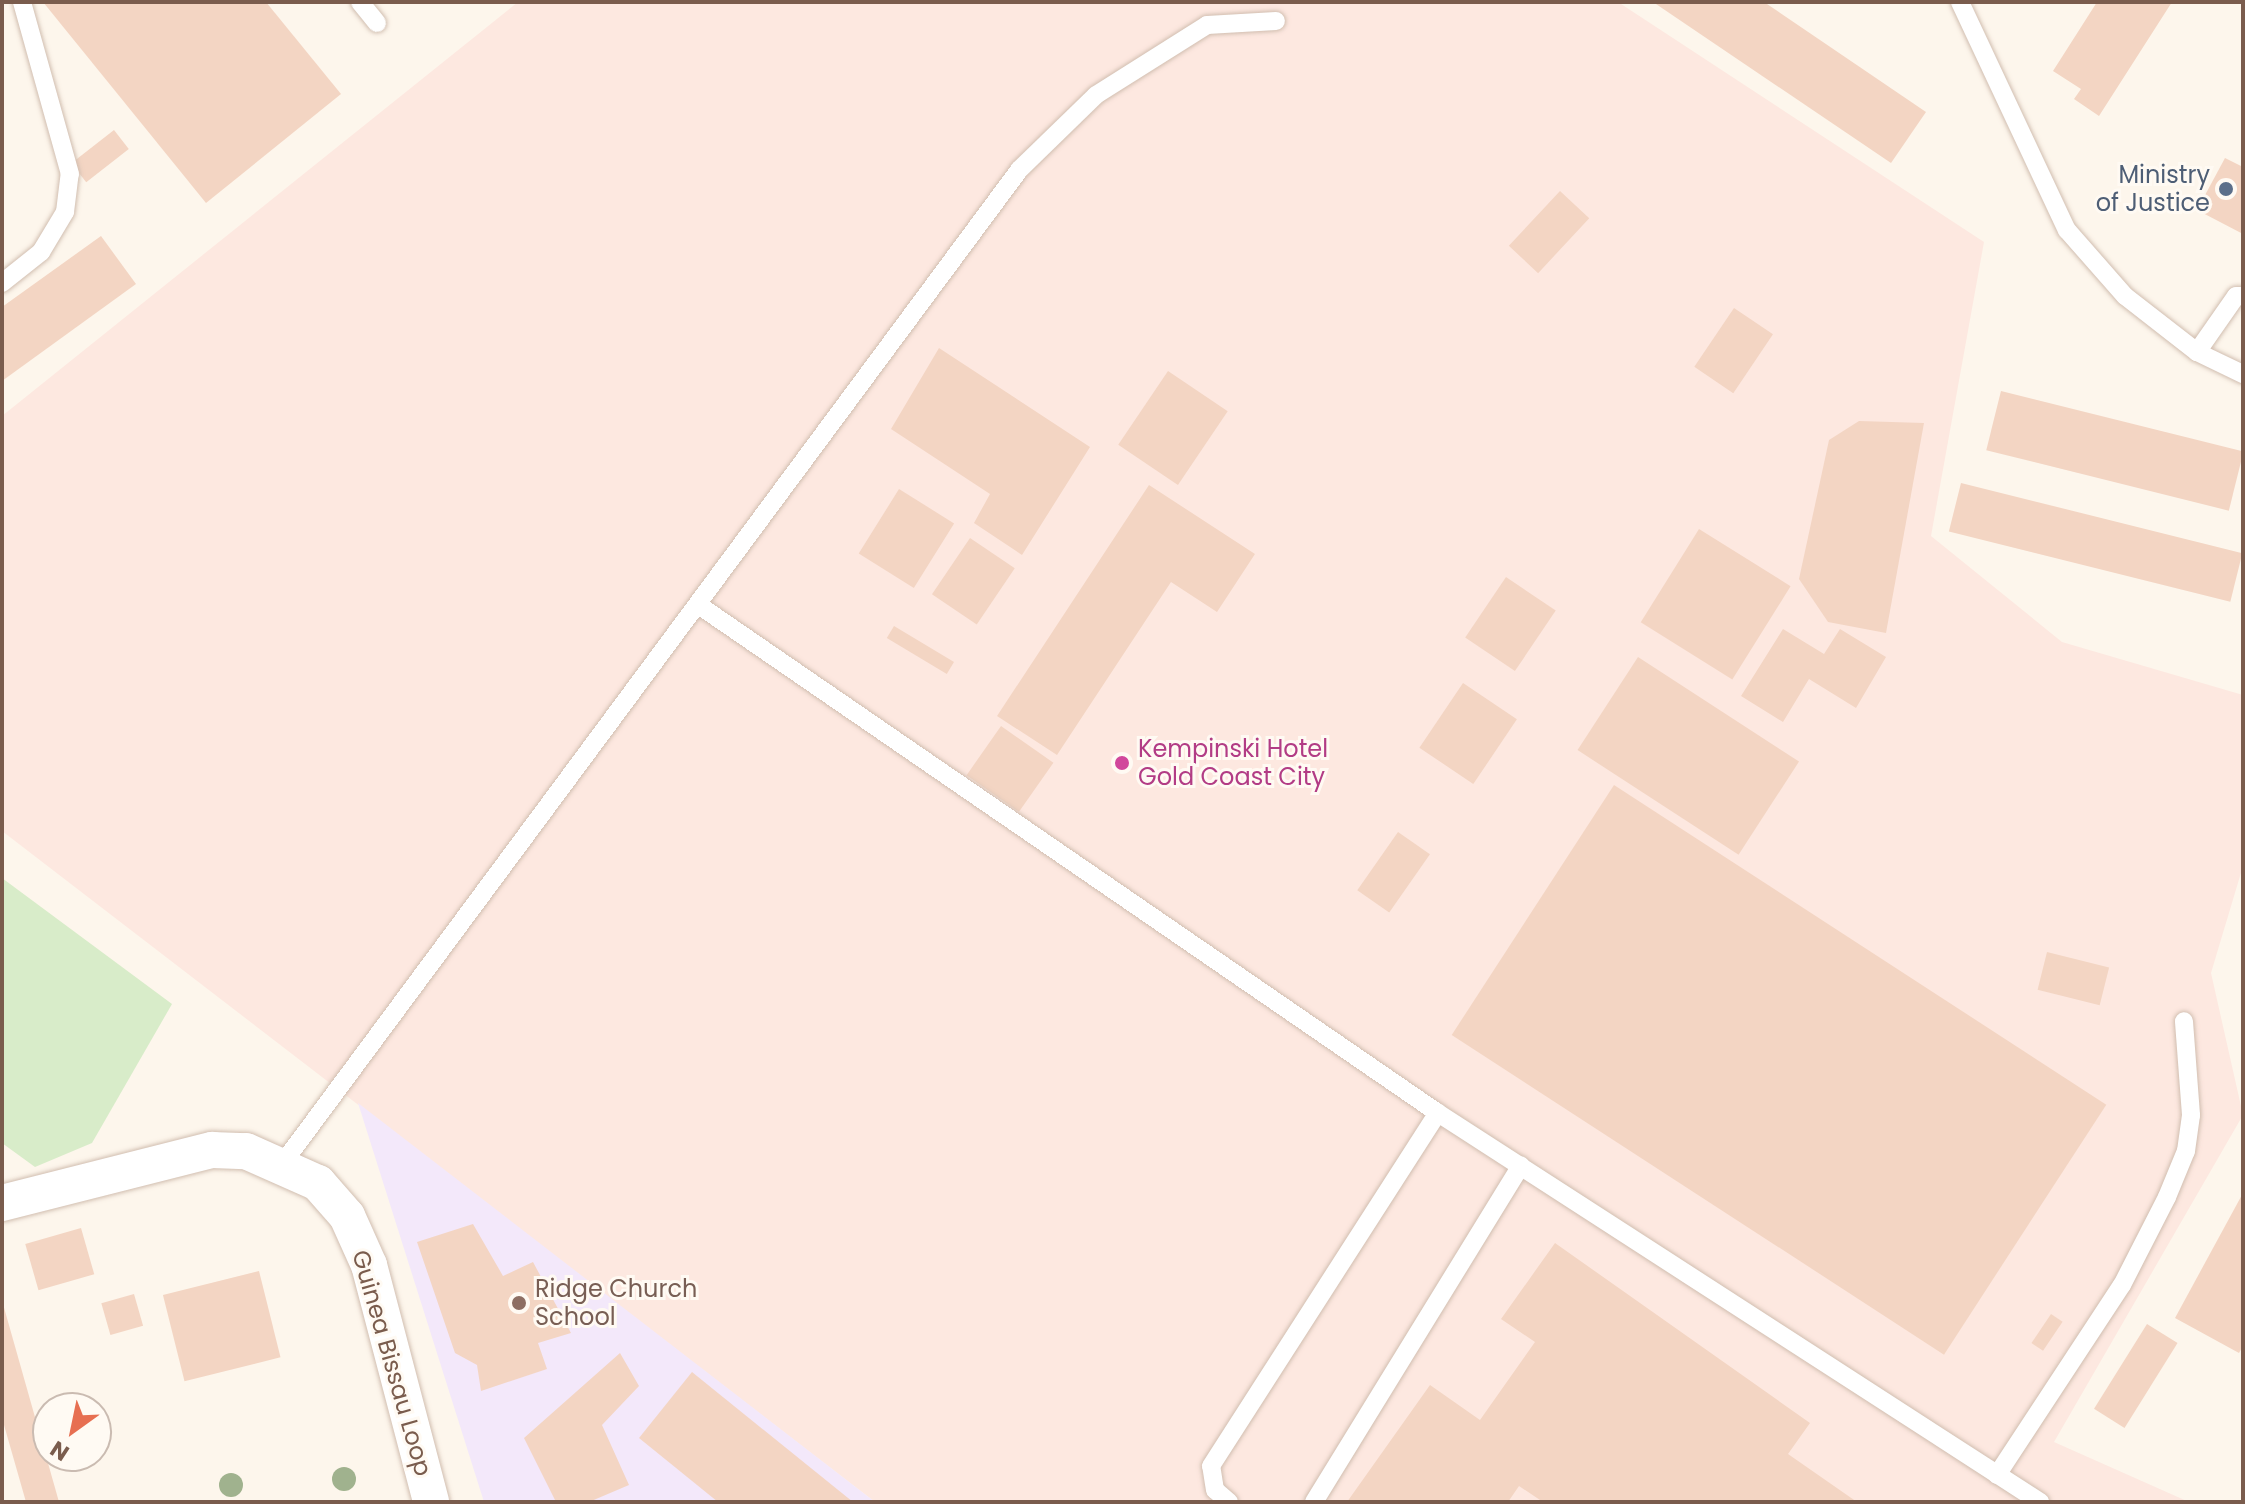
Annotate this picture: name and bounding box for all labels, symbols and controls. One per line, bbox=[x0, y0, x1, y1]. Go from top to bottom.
place label: Ministry of Justice bbox=[2096, 161, 2210, 217]
marker: Ministry of Justice bbox=[2217, 180, 2235, 198]
place label: Kempinski Hotel Gold Coast City bbox=[1138, 735, 1328, 791]
marker: Kempinski Hotel Gold Coast City bbox=[1113, 754, 1131, 772]
street label: Guinea Bissau Loop bbox=[346, 1247, 438, 1479]
place label: Ridge Church School bbox=[535, 1275, 697, 1331]
marker: Ridge Church School bbox=[510, 1294, 528, 1312]
north arrow bbox=[32, 1392, 112, 1472]
text: N bbox=[44, 1433, 75, 1468]

